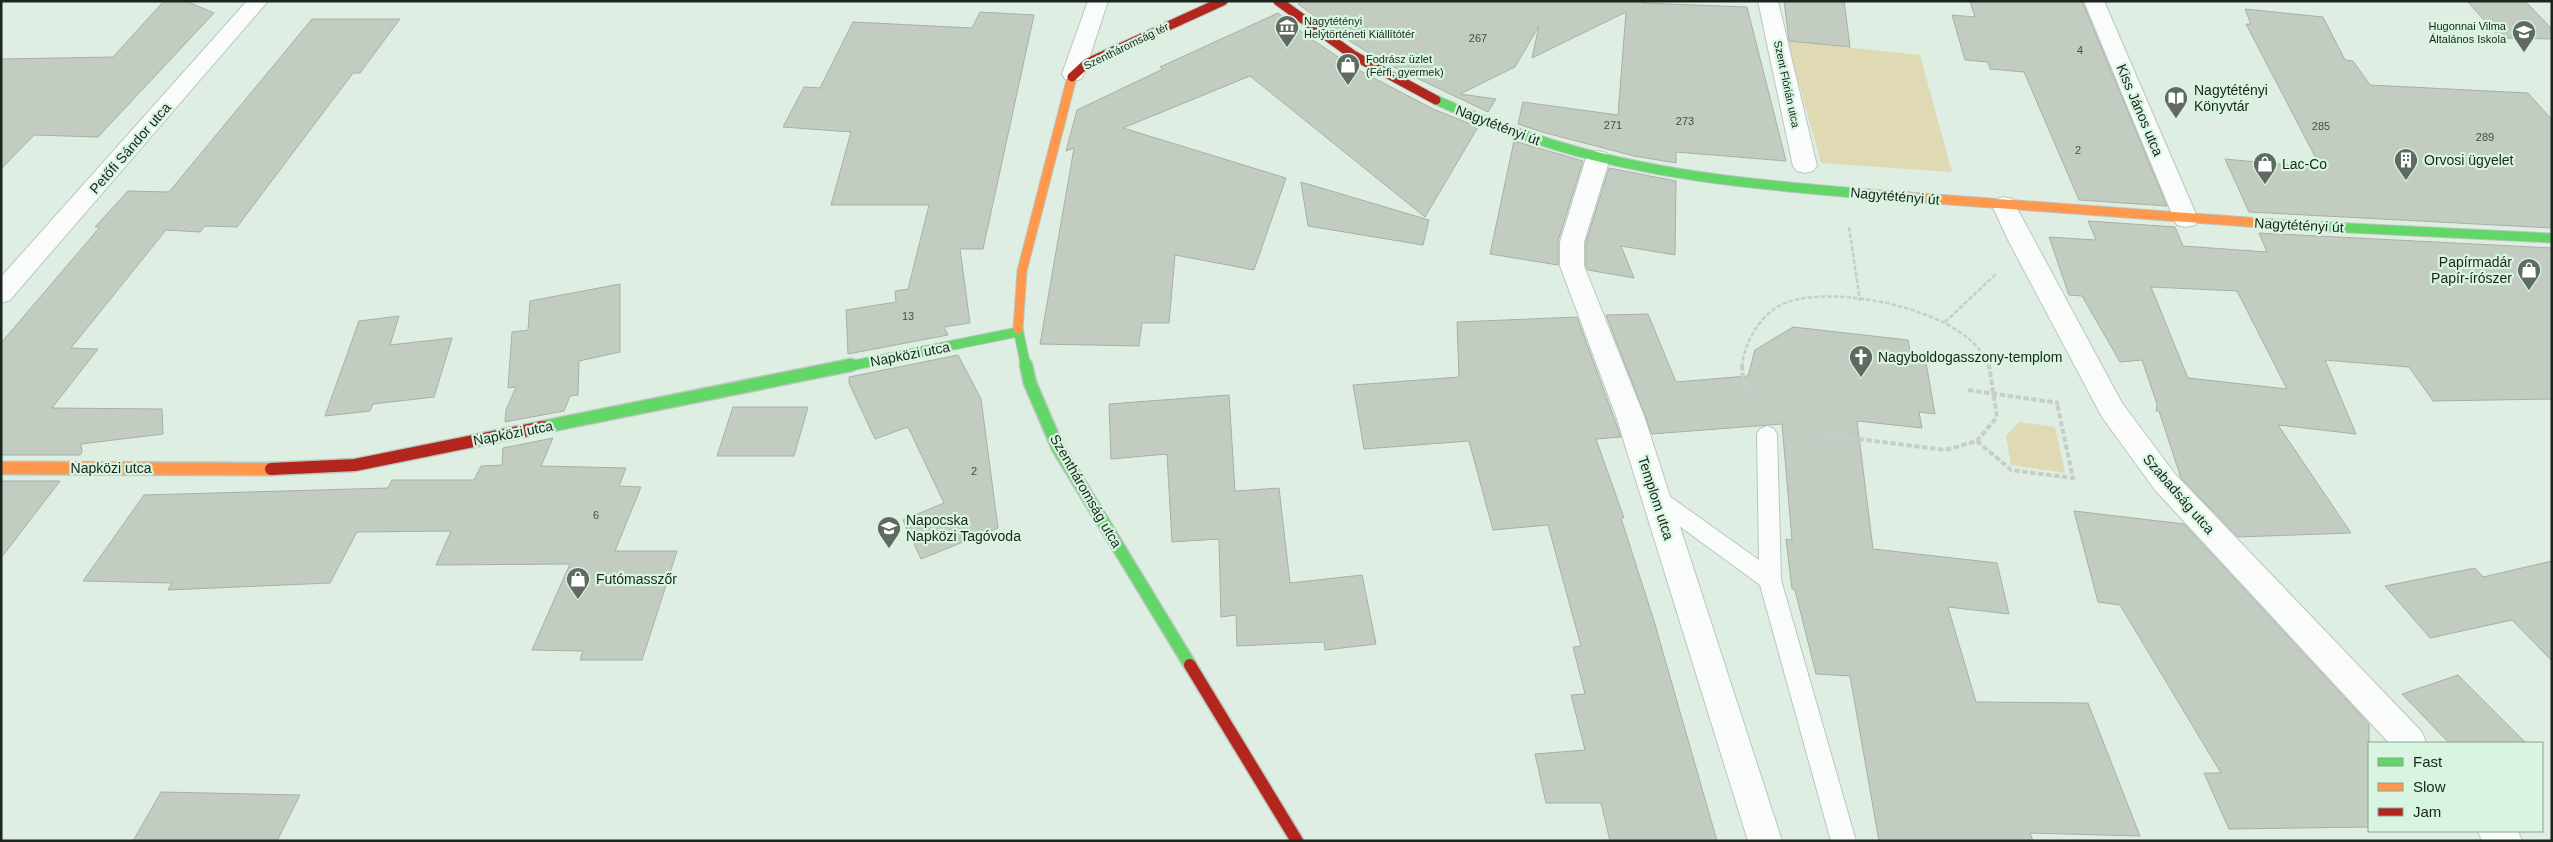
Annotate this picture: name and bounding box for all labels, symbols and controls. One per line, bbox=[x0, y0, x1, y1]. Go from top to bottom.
museum icon: Nagytétényi Helytörténeti Kiállítótér bbox=[1274, 14, 1300, 48]
place label: Nagytétényi Helytörténeti Kiállítótér bbox=[1304, 15, 1415, 40]
school or university icon: Hugonnai Vilma Általános Iskola bbox=[2511, 19, 2537, 53]
street label: Szentháromság tér bbox=[1082, 20, 1171, 72]
place label: Hugonnai Vilma Általános Iskola bbox=[2429, 20, 2507, 45]
house number: 267 bbox=[1469, 32, 1487, 44]
street label: Szent Flórián utca bbox=[1772, 39, 1802, 129]
house number: 4 bbox=[2077, 44, 2083, 56]
shop icon: Fodrász üzlet (Férfi, gyermek) bbox=[1335, 52, 1361, 86]
place label: Fodrász üzlet (Férfi, gyermek) bbox=[1366, 53, 1444, 78]
street label: Kiss János utca bbox=[2113, 62, 2167, 158]
place label: Nagytétényi Könyvtár bbox=[2194, 82, 2268, 114]
library icon: Nagytétényi Könyvtár bbox=[2163, 85, 2189, 119]
street label: Petőfi Sándor utca bbox=[86, 99, 174, 197]
street label: Nagytétényi út bbox=[1453, 101, 1543, 149]
house number: 273 bbox=[1676, 115, 1694, 127]
house number: 271 bbox=[1604, 119, 1622, 131]
house number: 285 bbox=[2312, 120, 2330, 132]
house number: 289 bbox=[2476, 131, 2494, 143]
house number: 2 bbox=[2075, 144, 2081, 156]
building icon: Orvosi ügyelet bbox=[2393, 147, 2419, 181]
shop icon: Lac-Co bbox=[2252, 151, 2278, 185]
place label: Orvosi ügyelet bbox=[2424, 152, 2514, 168]
place label: Lac-Co bbox=[2282, 156, 2327, 172]
street label: Nagytétényi út bbox=[1850, 184, 1940, 208]
street label: Nagytétényi út bbox=[2254, 215, 2344, 235]
place label: Papírmadár Papír-írószer bbox=[2431, 254, 2512, 286]
shop icon: Papírmadár Papír-írószer bbox=[2516, 257, 2542, 291]
house number: 13 bbox=[902, 310, 914, 322]
street label: Napközi utca bbox=[869, 338, 951, 370]
church icon: Nagyboldogasszony-templom bbox=[1848, 344, 1874, 378]
place label: Nagyboldogasszony-templom bbox=[1878, 349, 2062, 365]
street label: Napközi utca bbox=[472, 417, 554, 449]
street label: Szentháromság utca bbox=[1047, 431, 1125, 551]
street label: Szabadság utca bbox=[2140, 451, 2218, 537]
street label: Templom utca bbox=[1635, 454, 1677, 542]
street label: Napközi utca bbox=[71, 460, 152, 476]
house number: 2 bbox=[971, 465, 977, 477]
house number: 6 bbox=[593, 509, 599, 521]
place label: Napocska Napközi Tagóvoda bbox=[906, 512, 1021, 544]
school or university icon: Napocska Napközi Tagóvoda bbox=[876, 515, 902, 549]
shop icon: Futómasszőr bbox=[565, 566, 591, 600]
place label: Futómasszőr bbox=[596, 571, 677, 587]
legend bbox=[2368, 742, 2543, 832]
text: Fast bbox=[2413, 753, 2443, 770]
text: Slow bbox=[2413, 778, 2446, 795]
text: Jam bbox=[2413, 803, 2441, 820]

